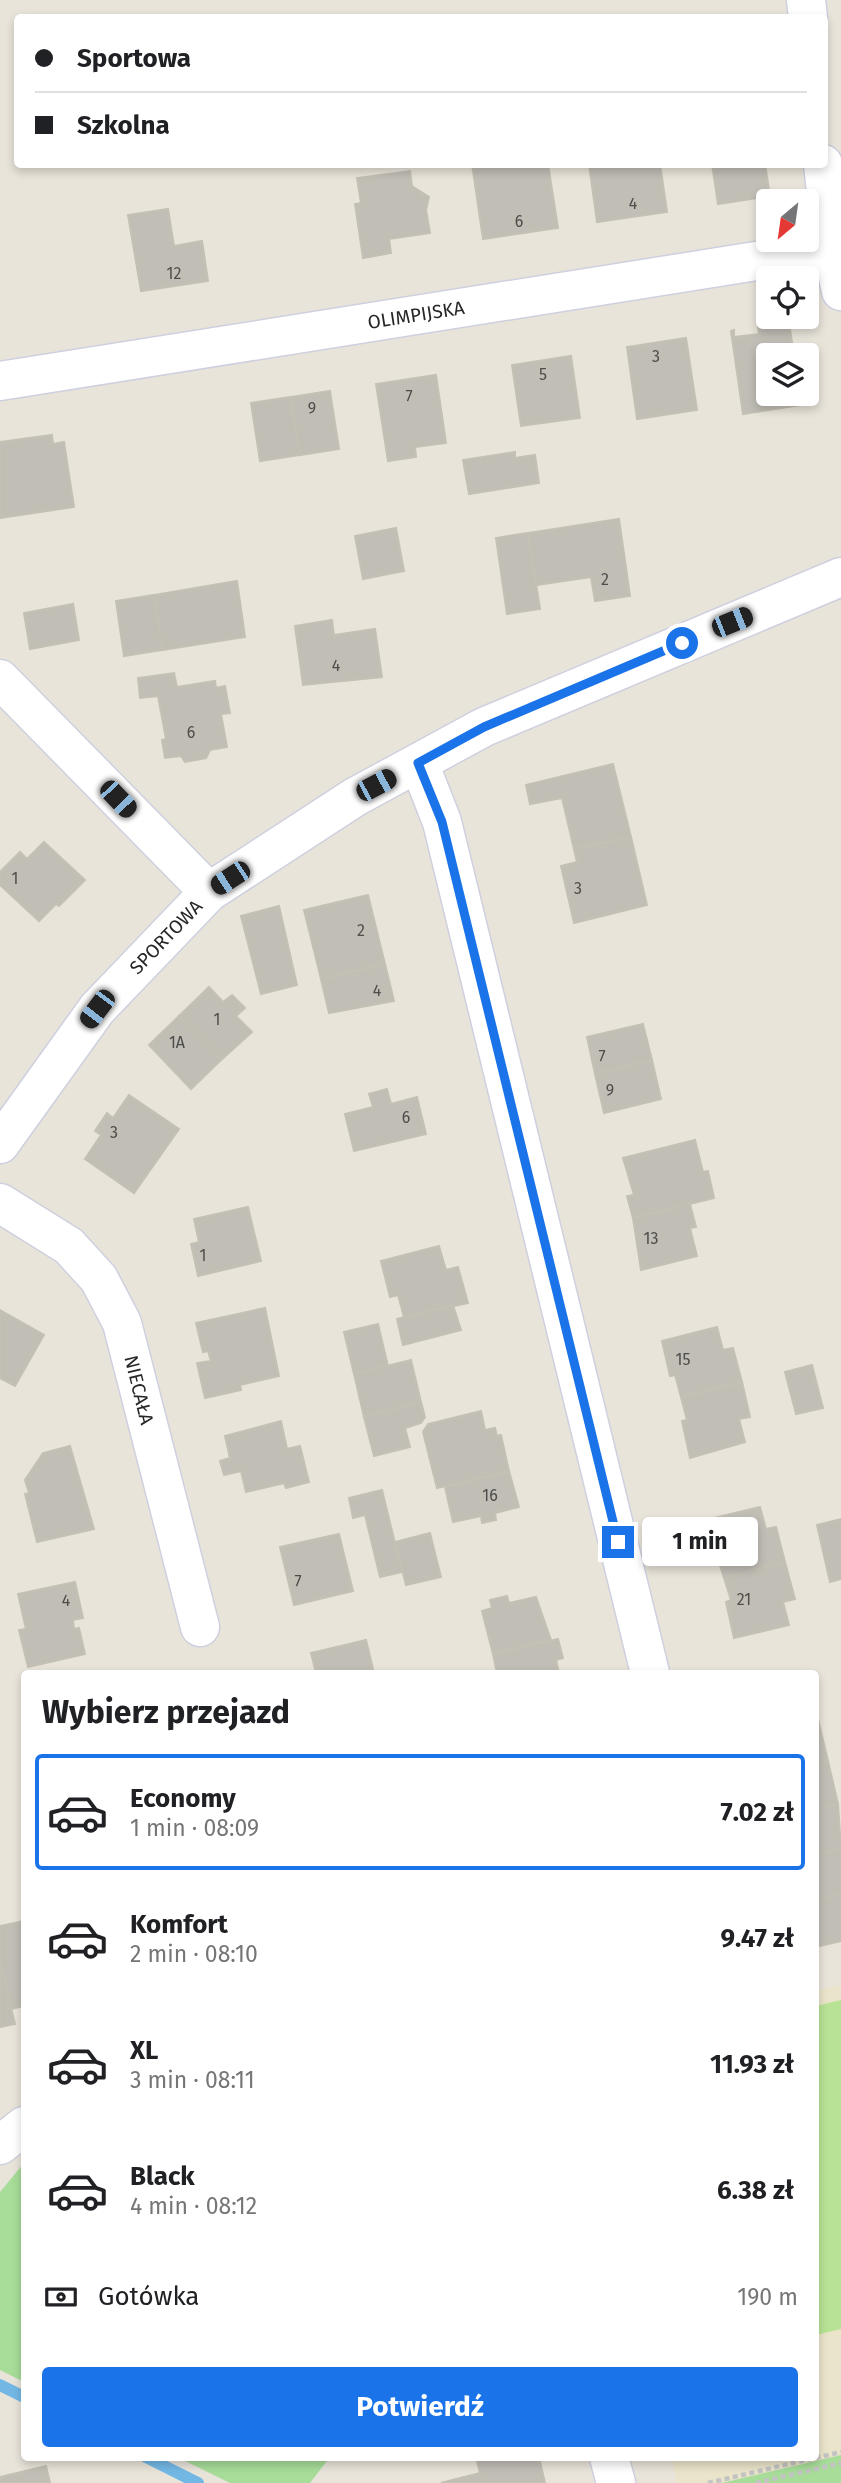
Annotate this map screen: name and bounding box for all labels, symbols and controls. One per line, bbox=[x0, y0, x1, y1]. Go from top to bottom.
text: Sportowa bbox=[77, 43, 191, 74]
text: Szkolna bbox=[77, 110, 170, 141]
north arrow bbox=[756, 189, 819, 252]
map controls bbox=[756, 189, 819, 406]
house number: 4 bbox=[629, 194, 638, 213]
house number: 6 bbox=[515, 212, 523, 231]
house number: 12 bbox=[167, 264, 181, 283]
button: locate bbox=[756, 266, 819, 329]
street label: OLIMPIJSKA bbox=[366, 296, 466, 334]
button: layers bbox=[756, 343, 819, 406]
house number: 3 bbox=[652, 347, 660, 366]
house number: 5 bbox=[539, 365, 547, 384]
house number: 7 bbox=[405, 387, 413, 406]
house number: 9 bbox=[308, 399, 316, 418]
house number: 2 bbox=[601, 570, 609, 589]
car bbox=[709, 604, 756, 640]
route start bbox=[666, 627, 698, 659]
house number: 4 bbox=[332, 656, 341, 675]
house number: 6 bbox=[187, 723, 195, 742]
car bbox=[353, 766, 400, 804]
car bbox=[96, 777, 141, 821]
car bbox=[207, 858, 254, 898]
house number: 1 bbox=[12, 869, 18, 888]
house number: 3 bbox=[574, 879, 582, 898]
street label: SPORTOWA bbox=[125, 895, 207, 979]
house number: 2 bbox=[357, 921, 365, 940]
house number: 4 bbox=[373, 981, 382, 1000]
car bbox=[76, 986, 119, 1032]
house number: 1 bbox=[214, 1010, 220, 1029]
house number: 1A bbox=[169, 1033, 186, 1052]
house number: 7 bbox=[598, 1047, 606, 1066]
house number: 9 bbox=[606, 1081, 614, 1100]
house number: 6 bbox=[402, 1108, 410, 1127]
house number: 3 bbox=[110, 1123, 118, 1142]
house number: 13 bbox=[644, 1229, 658, 1248]
house number: 1 bbox=[200, 1246, 206, 1265]
house number: 15 bbox=[676, 1350, 690, 1369]
street label: NIECAŁA bbox=[119, 1353, 159, 1427]
house number: 16 bbox=[482, 1486, 498, 1505]
callout: 1 min bbox=[642, 1518, 758, 1566]
route end bbox=[602, 1526, 634, 1558]
text: 1 min bbox=[672, 1527, 728, 1555]
house number: 7 bbox=[294, 1572, 302, 1591]
house number: 21 bbox=[737, 1590, 751, 1609]
house number: 4 bbox=[62, 1591, 71, 1610]
text: Wybierz przejazd bbox=[42, 1693, 290, 1731]
icon: car bbox=[46, 1781, 109, 1844]
text: Economy bbox=[130, 1783, 236, 1814]
text: 7.02 zł bbox=[721, 1797, 794, 1828]
text: 1 min · 08:09 bbox=[130, 1814, 259, 1842]
icon: car bbox=[46, 1907, 109, 1970]
text: Komfort bbox=[130, 1909, 228, 1940]
text: 9.47 zł bbox=[721, 1923, 794, 1954]
text: 2 min · 08:10 bbox=[130, 1940, 258, 1968]
icon: car bbox=[46, 2033, 109, 2096]
text: XL bbox=[130, 2035, 158, 2066]
text: 11.93 zł bbox=[710, 2049, 794, 2080]
text: 3 min · 08:11 bbox=[130, 2066, 255, 2094]
icon: car bbox=[46, 2159, 109, 2222]
text: Black bbox=[130, 2161, 195, 2192]
text: 6.38 zł bbox=[717, 2175, 794, 2206]
text: 4 min · 08:12 bbox=[130, 2192, 257, 2220]
icon: cash bbox=[42, 2278, 80, 2316]
text: Gotówka bbox=[98, 2281, 199, 2312]
text: 190 m bbox=[737, 2283, 798, 2311]
button: Potwierdź bbox=[42, 2367, 798, 2447]

